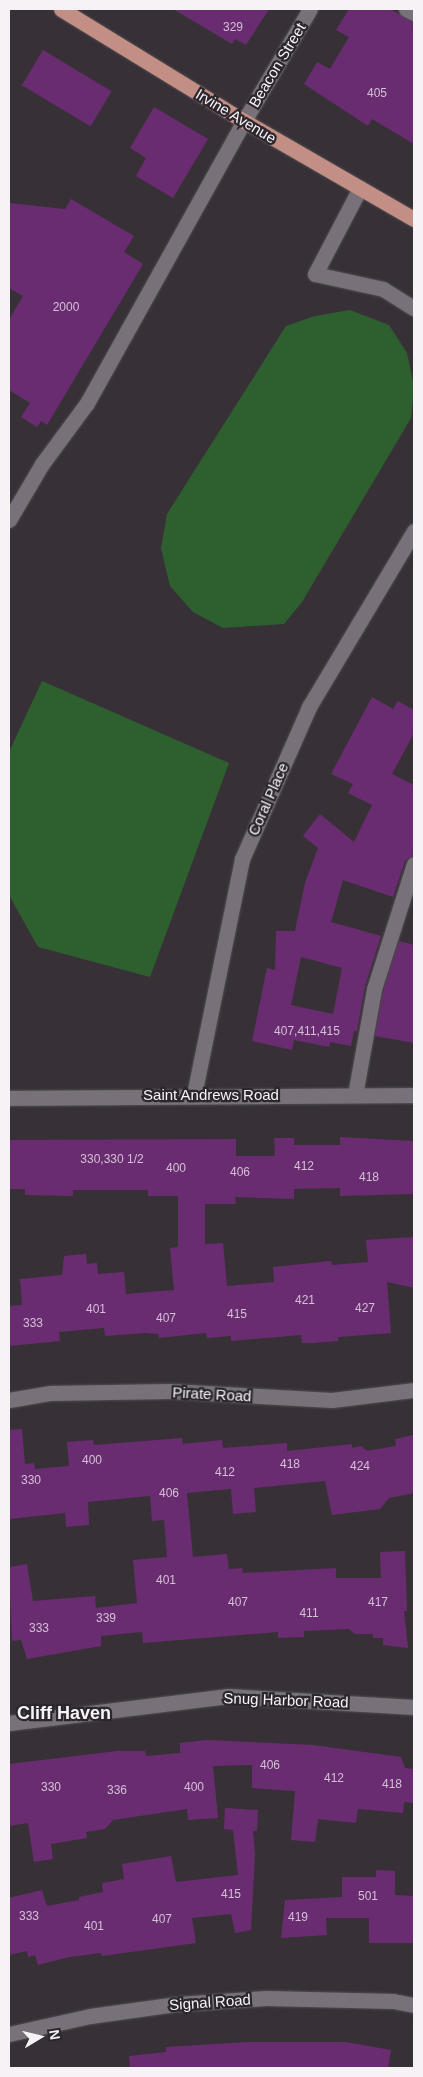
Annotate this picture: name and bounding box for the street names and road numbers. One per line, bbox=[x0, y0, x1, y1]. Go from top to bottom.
street label: Beacon Street bbox=[245, 20, 309, 110]
street label: Irvine Avenue bbox=[192, 85, 280, 147]
street label: Coral Place bbox=[244, 760, 292, 838]
street label: Saint Andrews Road bbox=[143, 1086, 279, 1104]
street label: Pirate Road bbox=[172, 1383, 252, 1405]
street label: Snug Harbor Road bbox=[223, 1689, 349, 1711]
street label: Signal Road bbox=[169, 1990, 251, 2014]

